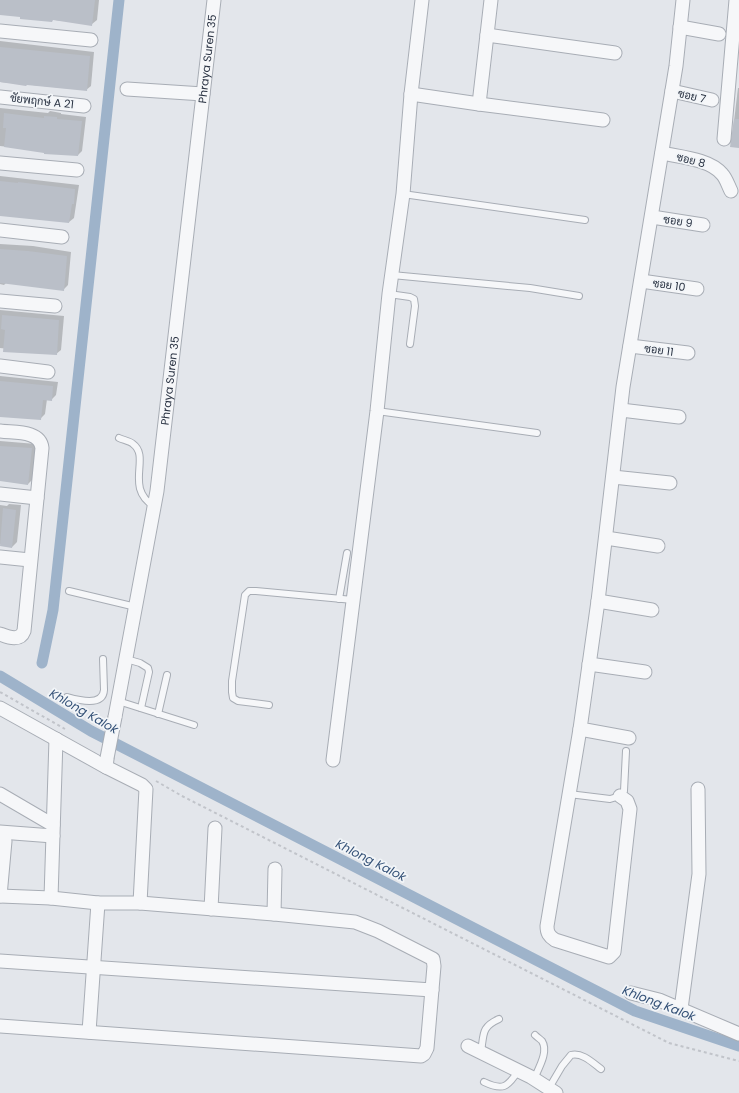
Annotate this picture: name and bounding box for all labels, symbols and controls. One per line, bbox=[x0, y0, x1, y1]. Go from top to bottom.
street label: Phraya Suren 35 bbox=[194, 13, 220, 104]
street label: ซอย 7 bbox=[676, 85, 708, 107]
street label: ชัยพฤกษ์ A 21 bbox=[9, 90, 75, 112]
street label: ซอย 8 bbox=[675, 149, 707, 171]
street label: ซอย 9 bbox=[662, 211, 694, 231]
street label: ซอย 10 bbox=[652, 275, 686, 295]
street label: Phraya Suren 35 bbox=[157, 335, 183, 426]
street label: ซอย 11 bbox=[643, 340, 675, 360]
water label: Khlong Kalok bbox=[46, 684, 122, 738]
water label: Khlong Kalok bbox=[333, 835, 410, 885]
water label: Khlong Kalok bbox=[620, 981, 699, 1025]

